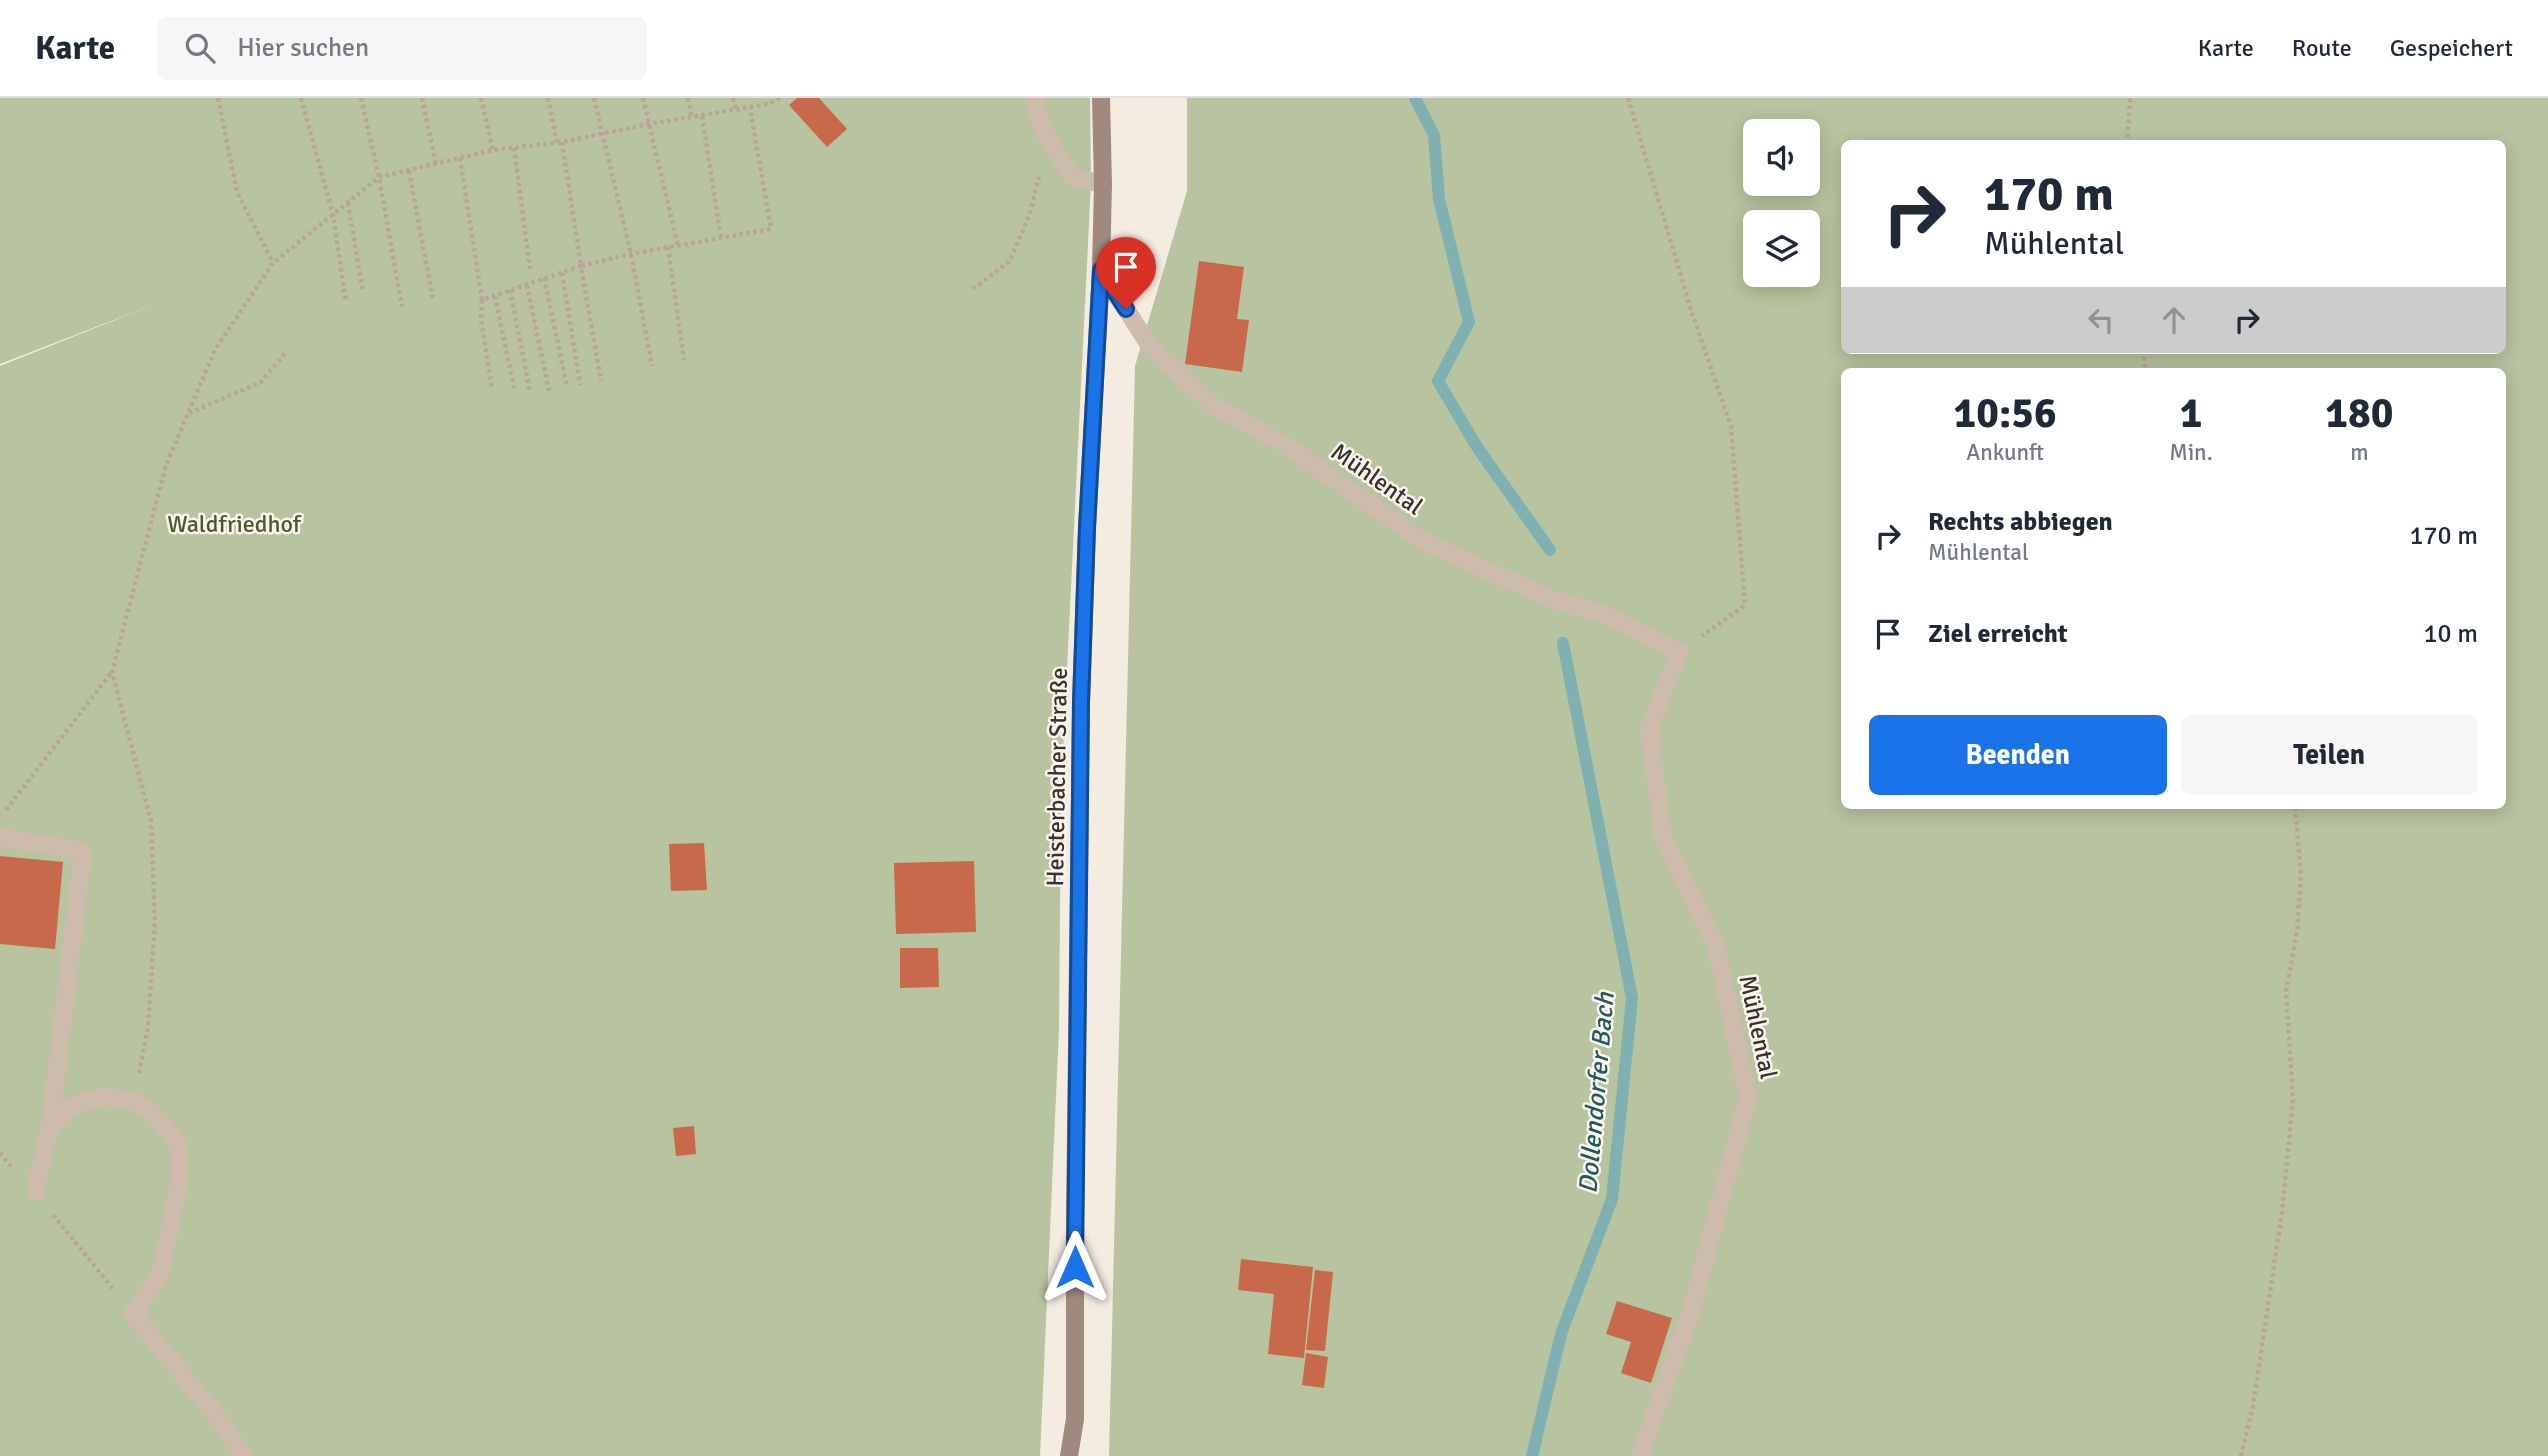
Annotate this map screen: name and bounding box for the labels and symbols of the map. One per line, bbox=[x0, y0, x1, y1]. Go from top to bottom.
pin bbox=[1096, 237, 1156, 309]
street label: Mühlental bbox=[1325, 437, 1429, 521]
park label: Waldfriedhof bbox=[167, 509, 302, 539]
street label: Heisterbacher Straße bbox=[1040, 667, 1074, 887]
street label: Mühlental bbox=[1732, 972, 1784, 1082]
water label: Dollendorfer Bach bbox=[1572, 990, 1622, 1195]
position arrow bbox=[1038, 1230, 1112, 1304]

